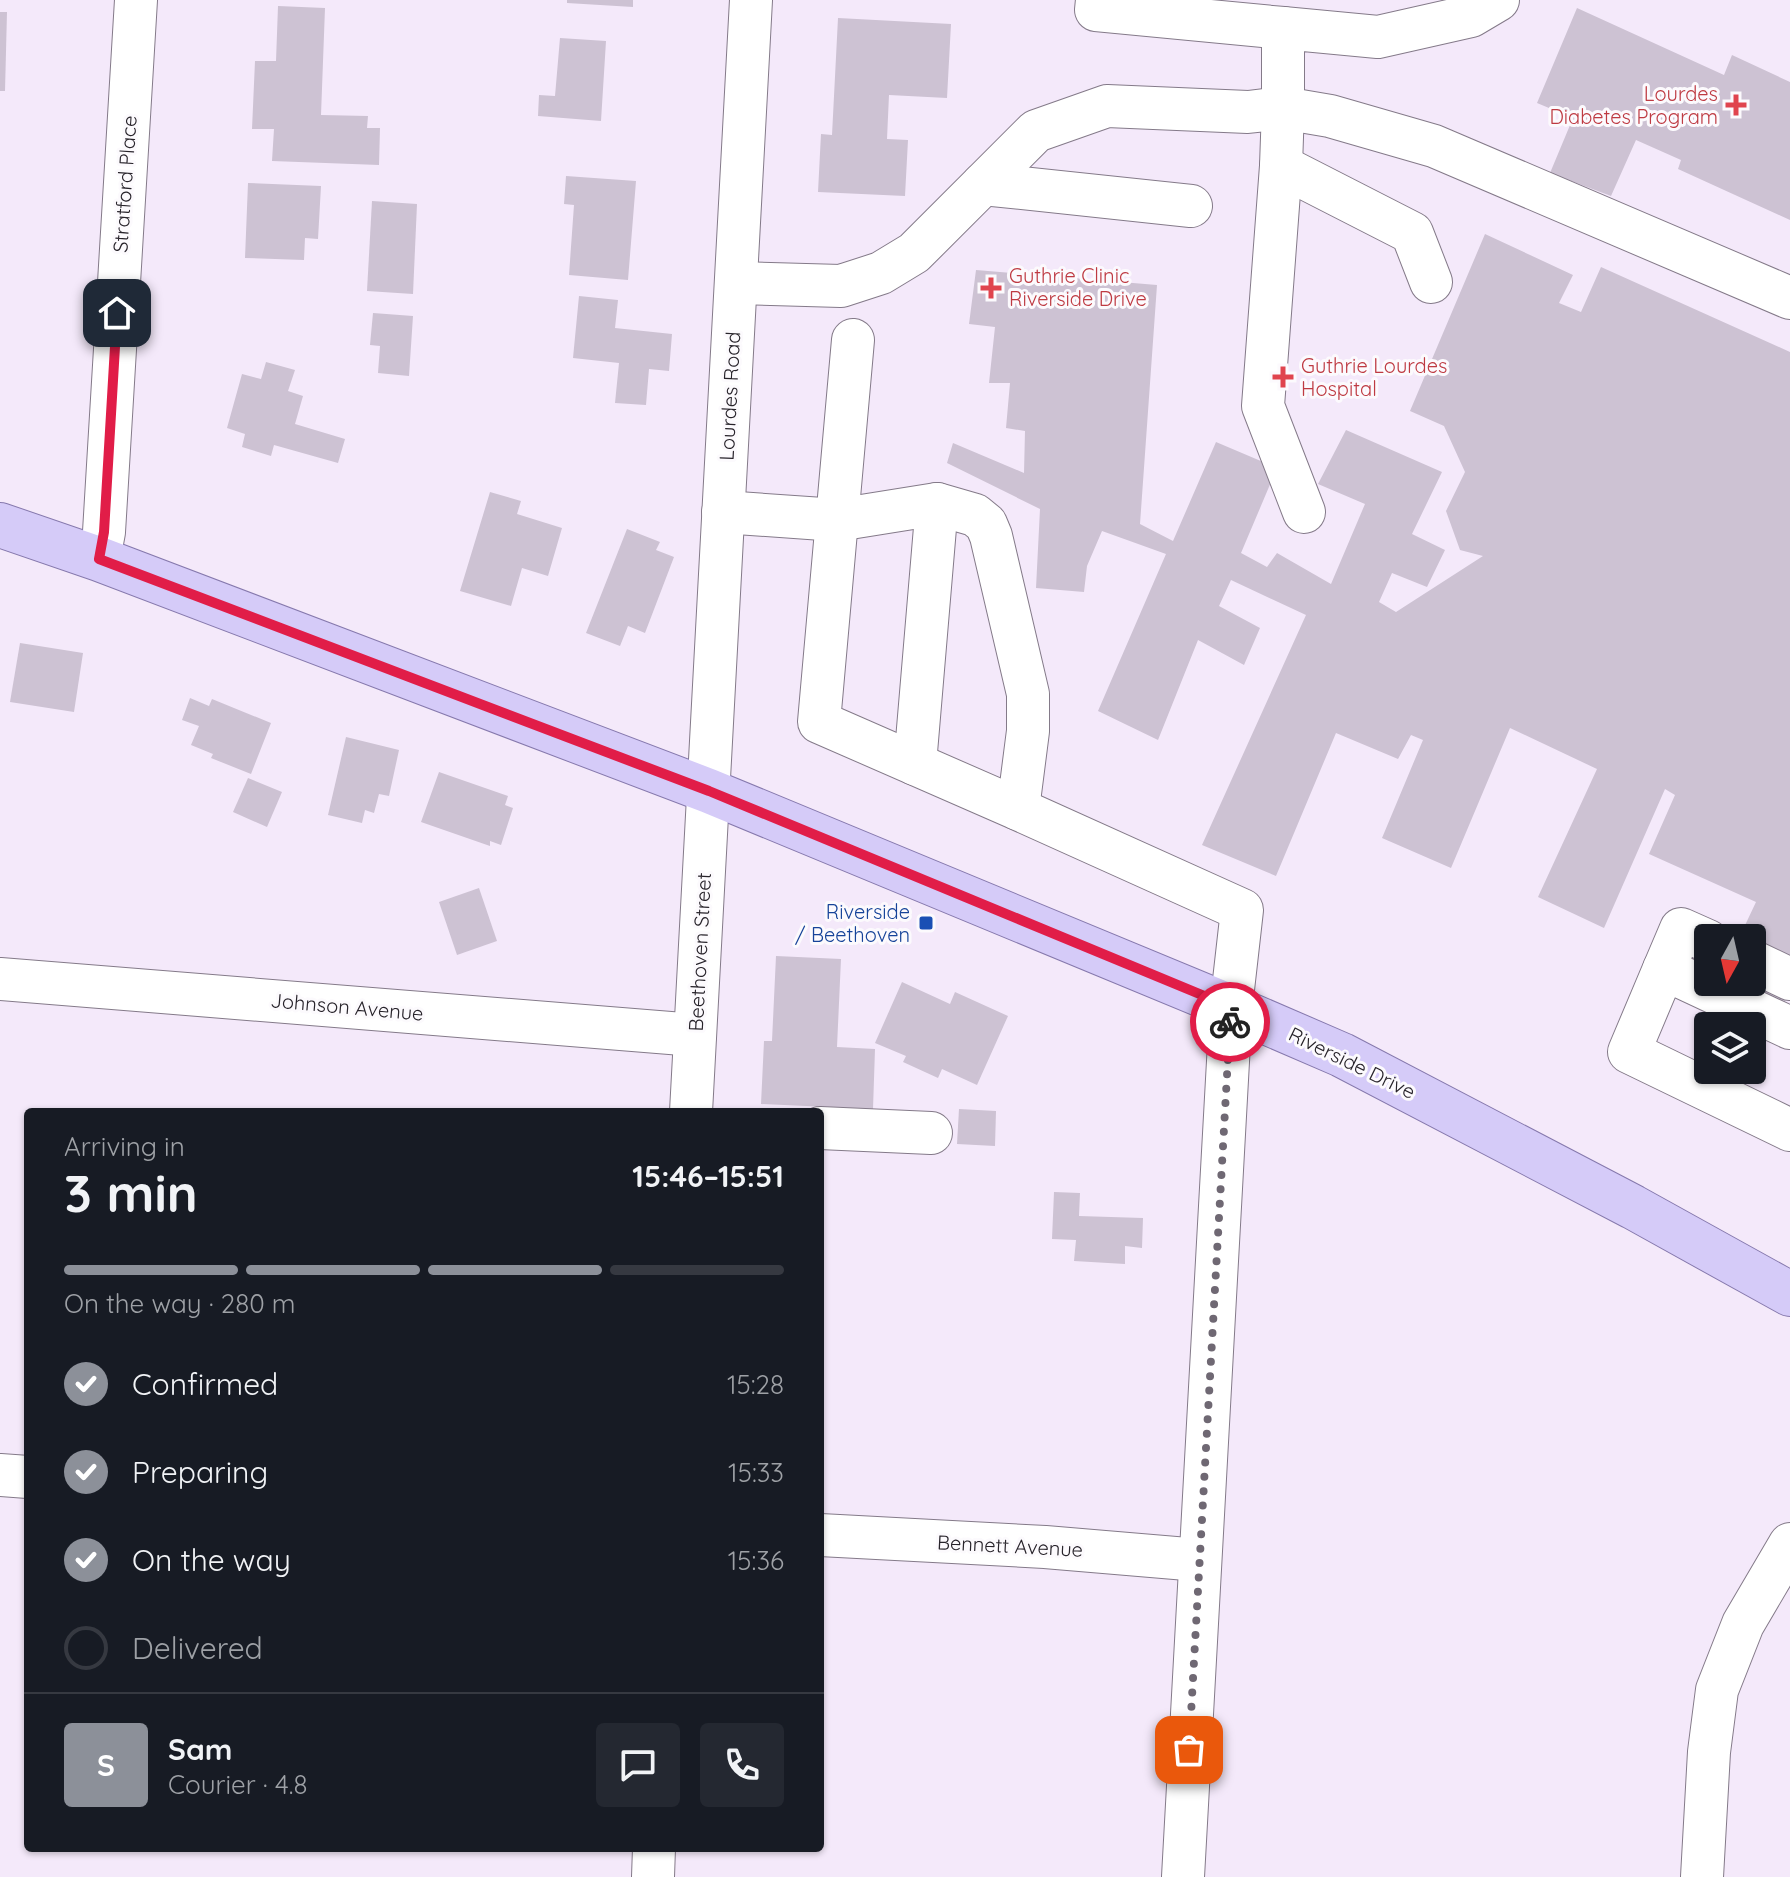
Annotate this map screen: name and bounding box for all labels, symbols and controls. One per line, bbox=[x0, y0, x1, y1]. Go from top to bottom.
place label: Lourdes Diabetes Program bbox=[1549, 81, 1718, 129]
marker: Lourdes Diabetes Program bbox=[1725, 94, 1747, 116]
street label: Stratford Place bbox=[107, 114, 142, 253]
place label: Guthrie Clinic Riverside Drive bbox=[1009, 263, 1147, 311]
marker: Guthrie Clinic Riverside Drive bbox=[980, 277, 1002, 299]
pin bbox=[83, 279, 151, 347]
icon: home bbox=[95, 291, 139, 335]
street label: Lourdes Road bbox=[714, 331, 745, 461]
place label: Guthrie Lourdes Hospital bbox=[1301, 353, 1447, 401]
marker: Guthrie Lourdes Hospital bbox=[1272, 366, 1294, 388]
street label: Beethoven Street bbox=[683, 872, 716, 1032]
place label: Riverside / Beethoven bbox=[795, 899, 910, 947]
marker: Riverside / Beethoven bbox=[917, 914, 935, 932]
north arrow bbox=[1694, 924, 1766, 996]
map controls bbox=[1694, 924, 1766, 1084]
courier bbox=[1190, 982, 1270, 1062]
street label: Johnson Avenue bbox=[270, 987, 425, 1026]
icon: bike bbox=[1208, 1000, 1252, 1044]
button: layers bbox=[1694, 1012, 1766, 1084]
street label: Riverside Drive bbox=[1285, 1021, 1420, 1104]
text: Arriving in bbox=[64, 1130, 185, 1163]
text: 15:46–15:51 bbox=[632, 1157, 784, 1195]
text: 3 min bbox=[64, 1160, 198, 1225]
text: On the way · 280 m bbox=[64, 1287, 296, 1320]
icon: check bbox=[64, 1362, 108, 1406]
text: Confirmed bbox=[132, 1365, 278, 1403]
text: 15:28 bbox=[727, 1368, 784, 1401]
icon: check bbox=[64, 1450, 108, 1494]
text: Preparing bbox=[132, 1453, 268, 1491]
text: 15:33 bbox=[728, 1456, 784, 1489]
street label: Bennett Avenue bbox=[936, 1529, 1084, 1562]
icon: check bbox=[64, 1538, 108, 1582]
text: On the way bbox=[132, 1541, 291, 1579]
text: 15:36 bbox=[728, 1544, 784, 1577]
text: Delivered bbox=[132, 1629, 263, 1667]
pin bbox=[1155, 1716, 1223, 1784]
button: chat bbox=[596, 1723, 680, 1807]
button: phone bbox=[700, 1723, 784, 1807]
icon: bag bbox=[1167, 1728, 1211, 1772]
text: Sam bbox=[168, 1730, 232, 1768]
text: S bbox=[97, 1746, 115, 1784]
text: Courier · 4.8 bbox=[168, 1768, 307, 1801]

